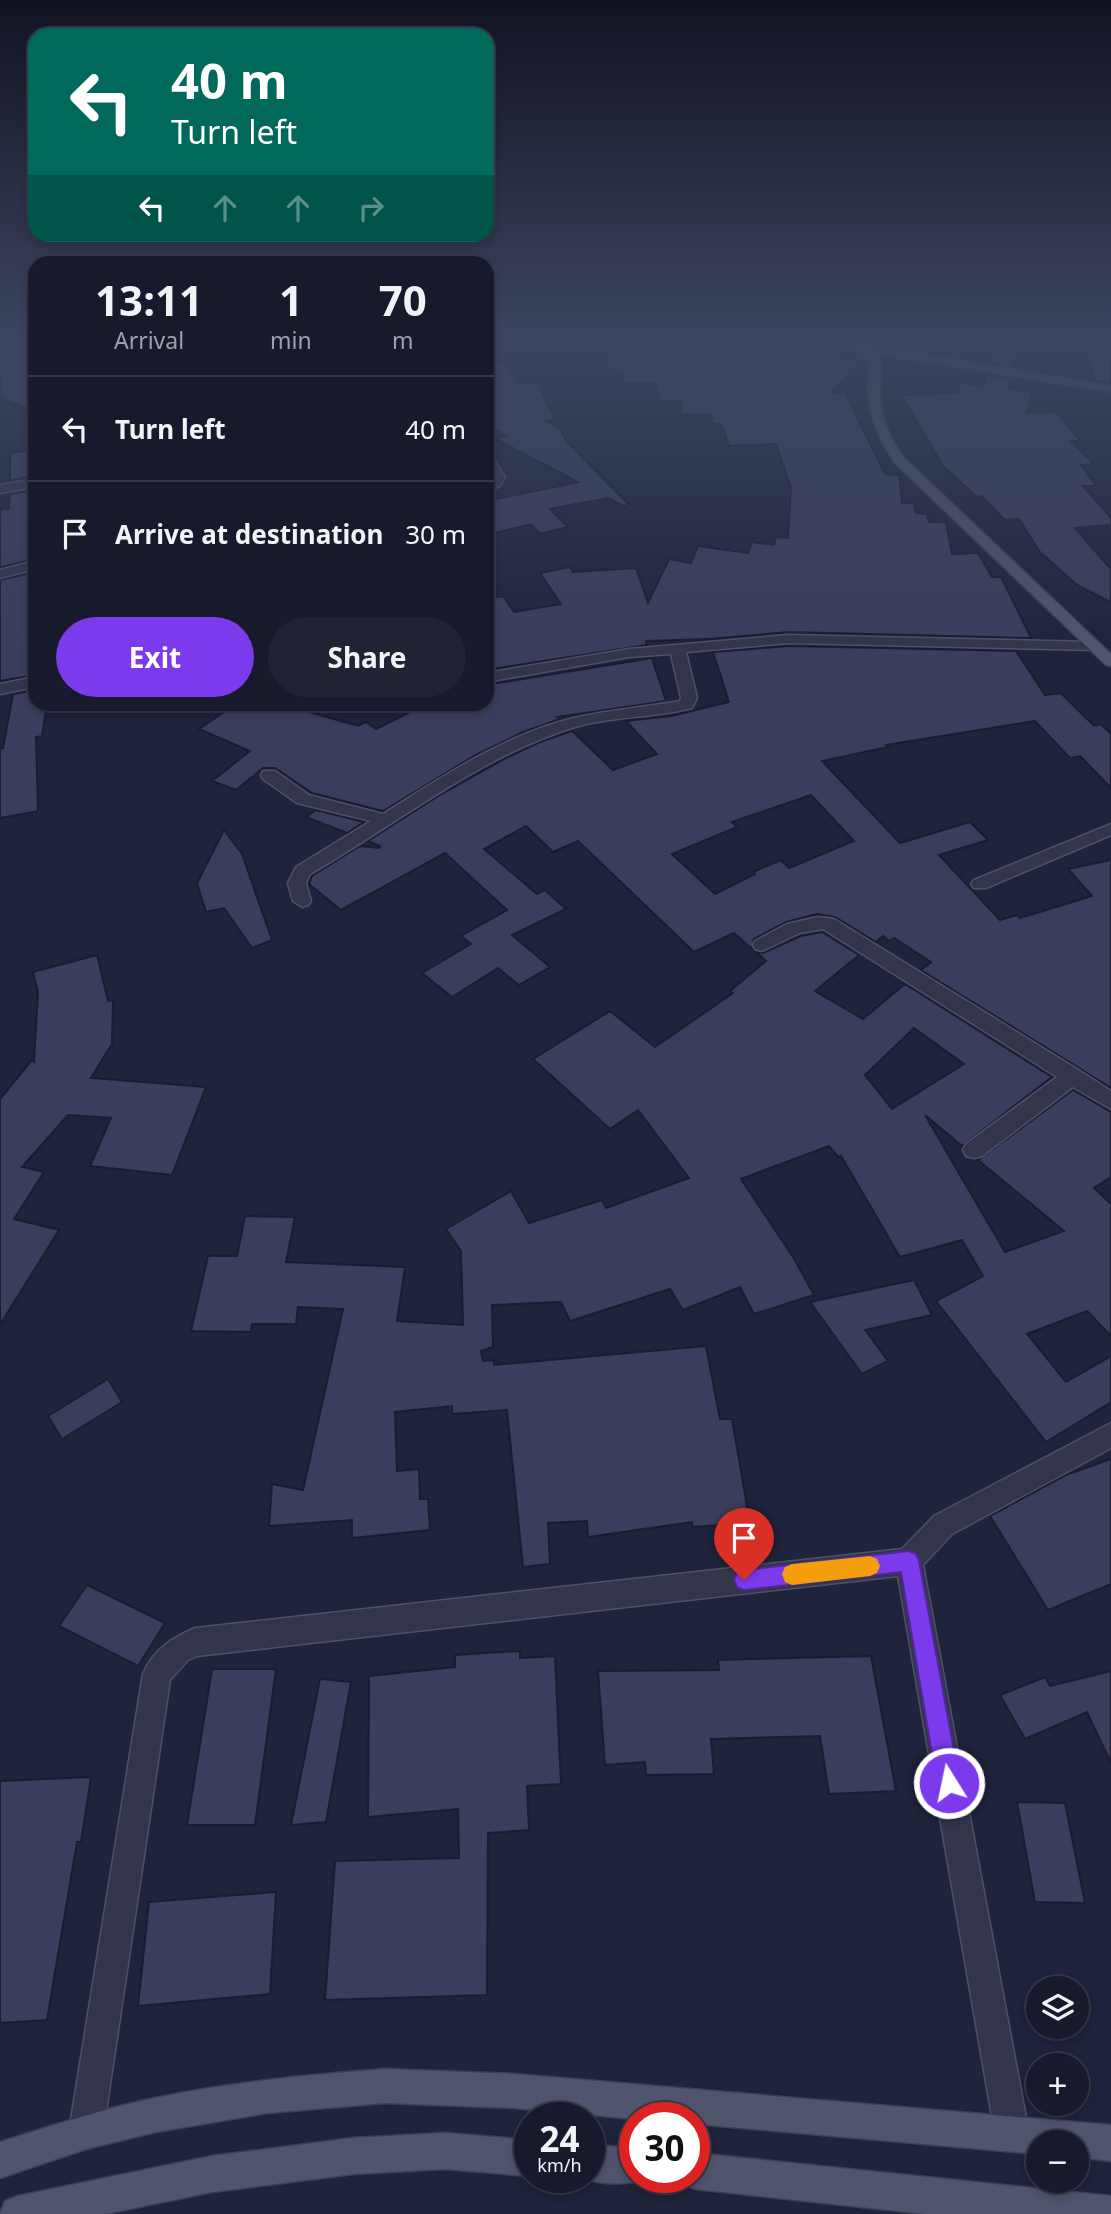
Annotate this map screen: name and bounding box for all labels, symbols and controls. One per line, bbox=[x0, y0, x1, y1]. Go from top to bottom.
text: 40 m bbox=[171, 47, 288, 113]
icon: left bbox=[56, 56, 147, 147]
text: Turn left bbox=[171, 110, 297, 153]
icon: left bbox=[133, 189, 171, 227]
icon: ahead bbox=[206, 189, 244, 227]
icon: ahead bbox=[279, 189, 317, 227]
icon: right bbox=[352, 189, 390, 227]
text: 13:11 bbox=[95, 271, 203, 328]
text: 1 bbox=[279, 271, 303, 328]
text: 70 bbox=[379, 271, 427, 328]
text: Arrival bbox=[114, 324, 184, 356]
text: min bbox=[270, 324, 312, 356]
text: m bbox=[392, 324, 414, 356]
icon: left bbox=[56, 410, 94, 448]
text: Turn left bbox=[115, 411, 226, 447]
text: 40 m bbox=[405, 411, 466, 447]
icon: arrive bbox=[56, 515, 94, 553]
text: Arrive at destination bbox=[115, 516, 384, 552]
text: 30 m bbox=[405, 516, 466, 552]
button: Exit bbox=[56, 617, 254, 697]
button: Share bbox=[268, 617, 466, 697]
pin bbox=[714, 1508, 774, 1580]
icon: arrive bbox=[725, 1519, 763, 1557]
position arrow bbox=[912, 1746, 986, 1820]
map controls bbox=[1026, 1976, 1089, 2193]
button: layers bbox=[1026, 1976, 1089, 2039]
button: + bbox=[1026, 2053, 1089, 2116]
speed limit sign: 30 bbox=[619, 2102, 710, 2193]
text: 24 bbox=[539, 2115, 580, 2162]
button: − bbox=[1026, 2130, 1089, 2193]
text: km/h bbox=[537, 2153, 582, 2177]

